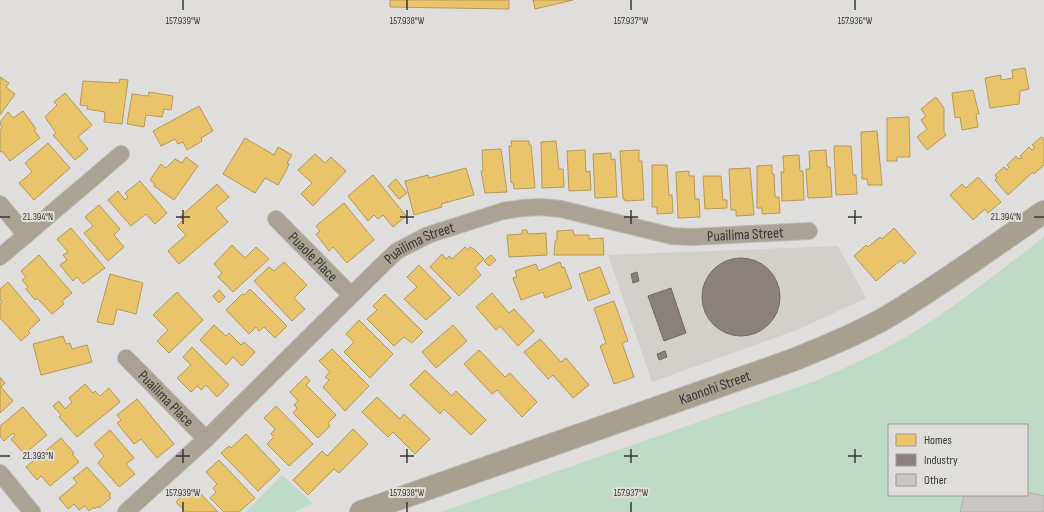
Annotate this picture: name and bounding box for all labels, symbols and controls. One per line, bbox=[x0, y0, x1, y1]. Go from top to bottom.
text: 157.939°W bbox=[166, 15, 201, 27]
text: 157.938°W bbox=[390, 15, 425, 27]
text: 157.937°W bbox=[614, 15, 649, 27]
text: 157.936°W bbox=[838, 15, 873, 27]
text: 21.394°N bbox=[23, 211, 53, 223]
text: 21.394°N bbox=[991, 211, 1021, 223]
street label: Puailima Street bbox=[380, 218, 457, 268]
street label: Puailima Street bbox=[707, 223, 785, 246]
street label: Puaole Place bbox=[284, 228, 342, 286]
street label: Puailima Place bbox=[134, 366, 198, 431]
street label: Kaonohi Street bbox=[676, 366, 754, 409]
legend bbox=[888, 424, 1028, 496]
text: Homes bbox=[924, 433, 952, 448]
text: 21.393°N bbox=[23, 450, 53, 462]
text: Industry bbox=[924, 453, 958, 468]
text: Other bbox=[924, 473, 948, 488]
text: 157.939°W bbox=[166, 487, 201, 499]
text: 157.938°W bbox=[390, 487, 425, 499]
text: 157.937°W bbox=[614, 487, 649, 499]

